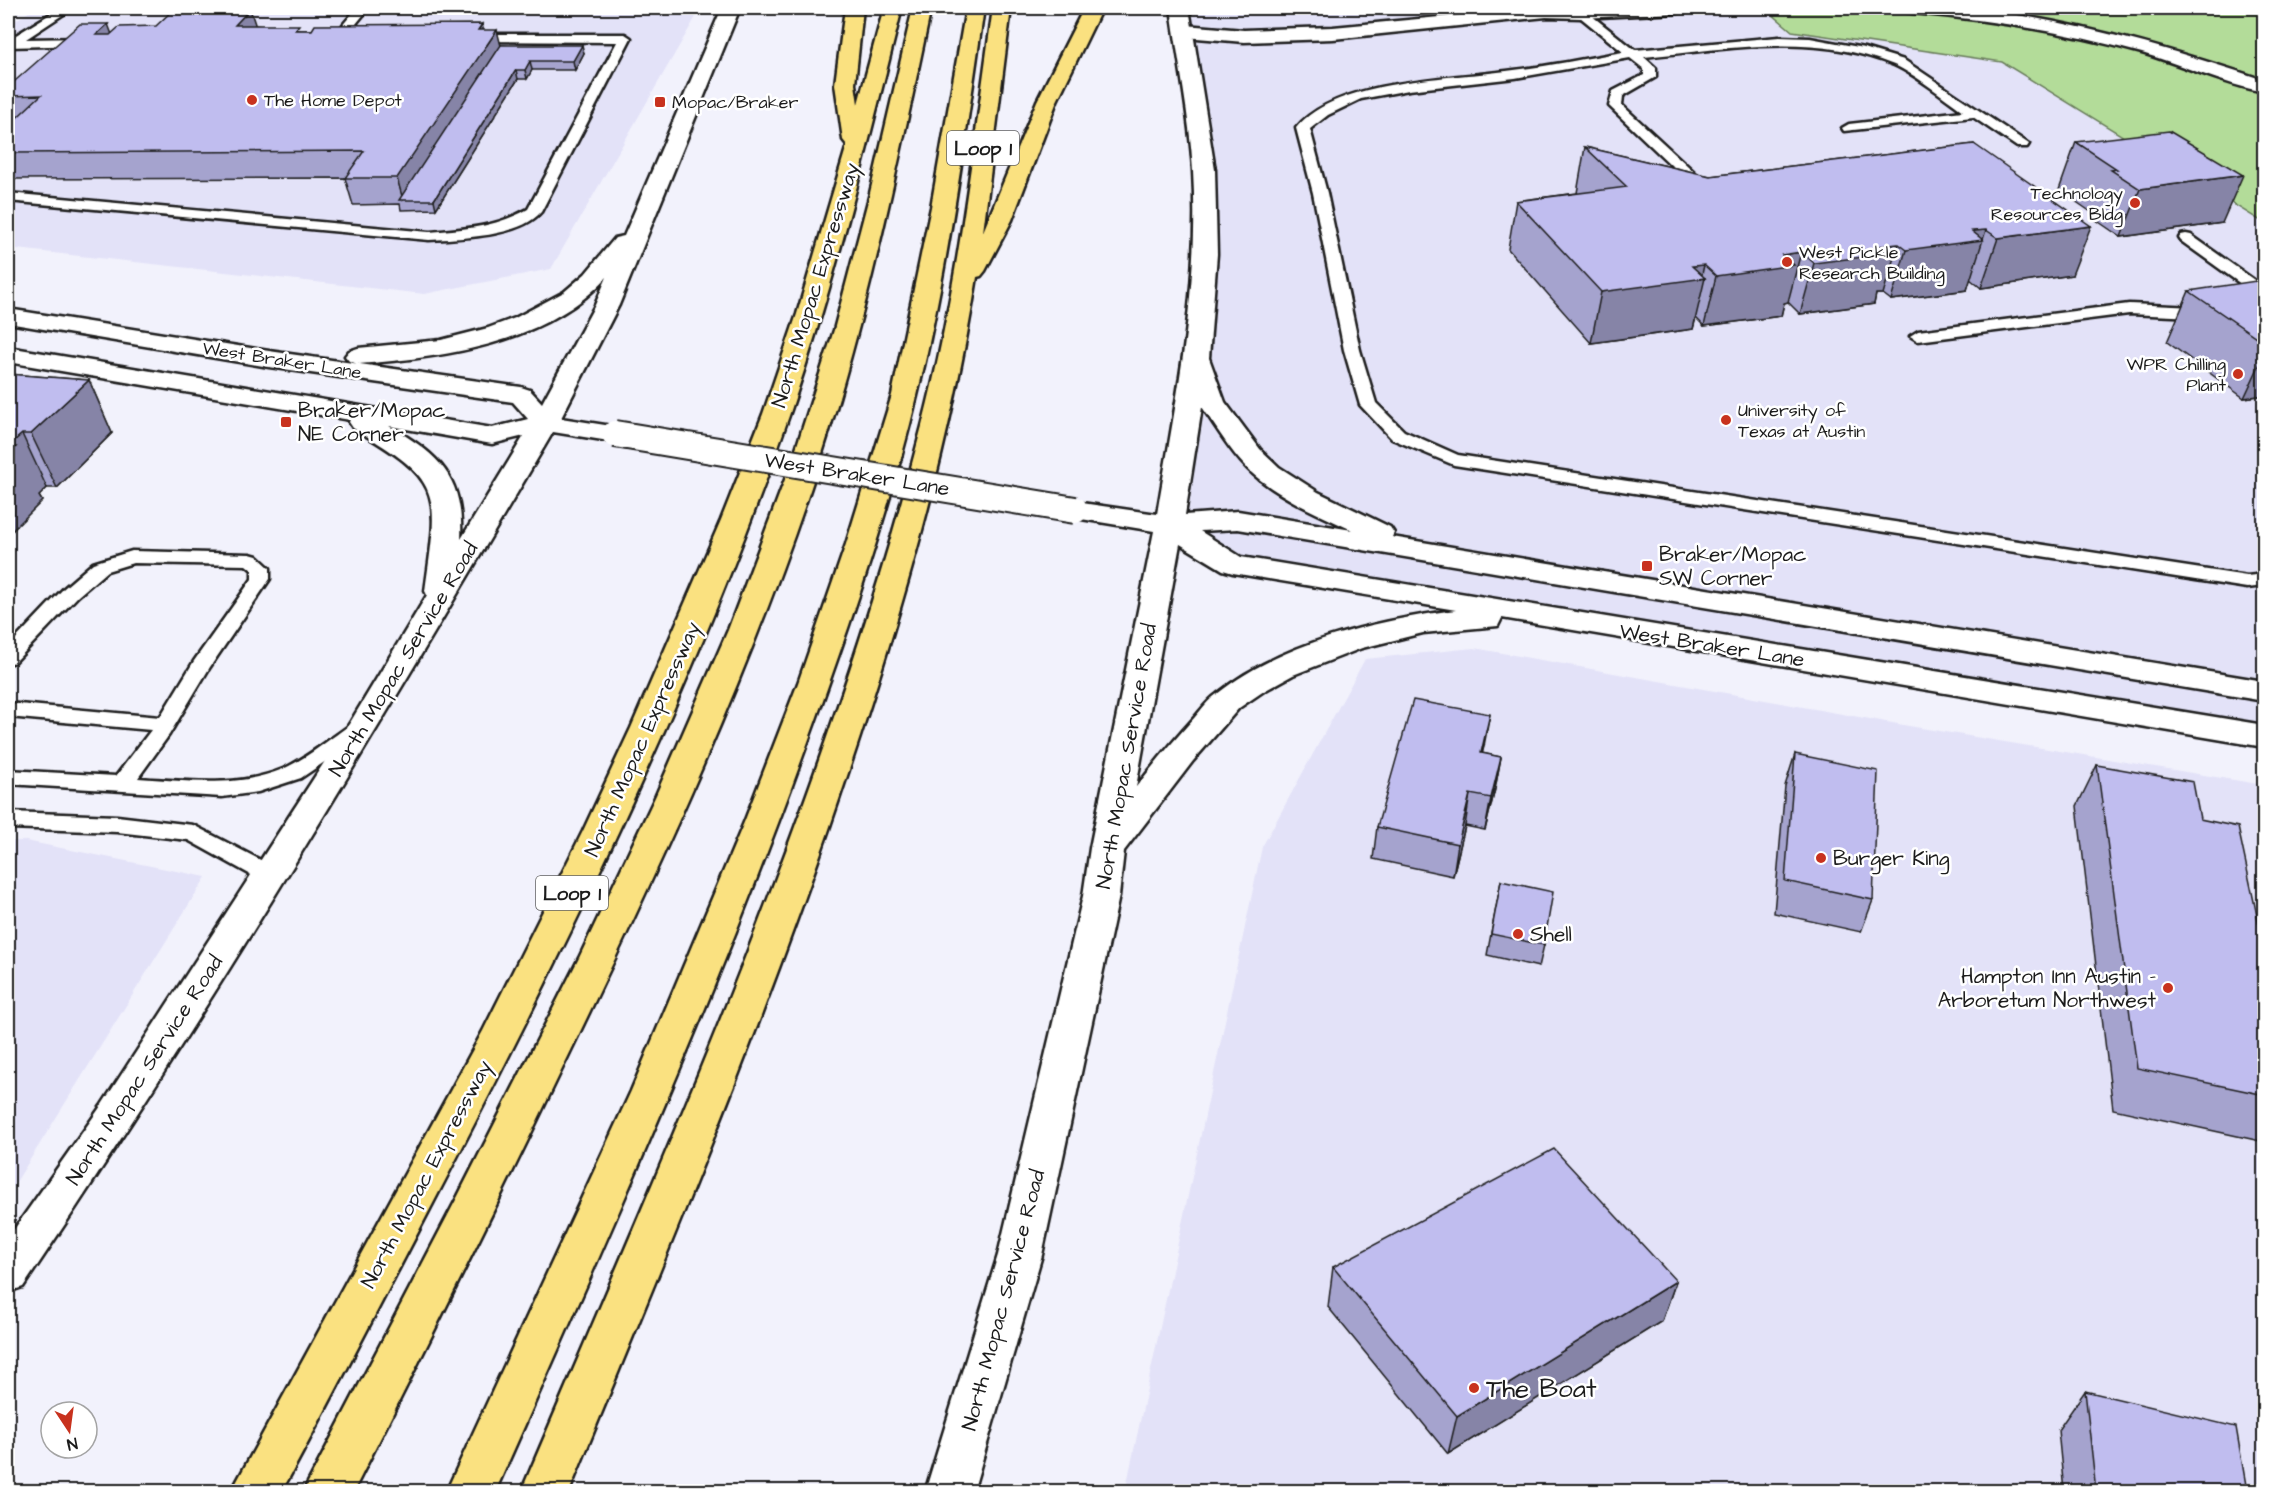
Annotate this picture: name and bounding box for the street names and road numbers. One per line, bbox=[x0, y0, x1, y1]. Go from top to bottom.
road number: Loop 1 bbox=[947, 131, 1019, 165]
street label: North Mopac Expressway bbox=[764, 159, 869, 412]
street label: West Braker Lane bbox=[201, 336, 363, 385]
street label: West Braker Lane bbox=[762, 446, 952, 503]
street label: North Mopac Service Road bbox=[322, 536, 486, 782]
street label: North Mopac Expressway bbox=[577, 617, 709, 862]
street label: West Braker Lane bbox=[1617, 617, 1807, 674]
street label: North Mopac Service Road bbox=[1089, 621, 1165, 891]
road number: Loop 1 bbox=[536, 876, 608, 910]
street label: North Mopac Service Road bbox=[59, 949, 231, 1191]
street label: North Mopac Expressway bbox=[354, 1055, 501, 1294]
street label: North Mopac Service Road bbox=[955, 1166, 1053, 1434]

